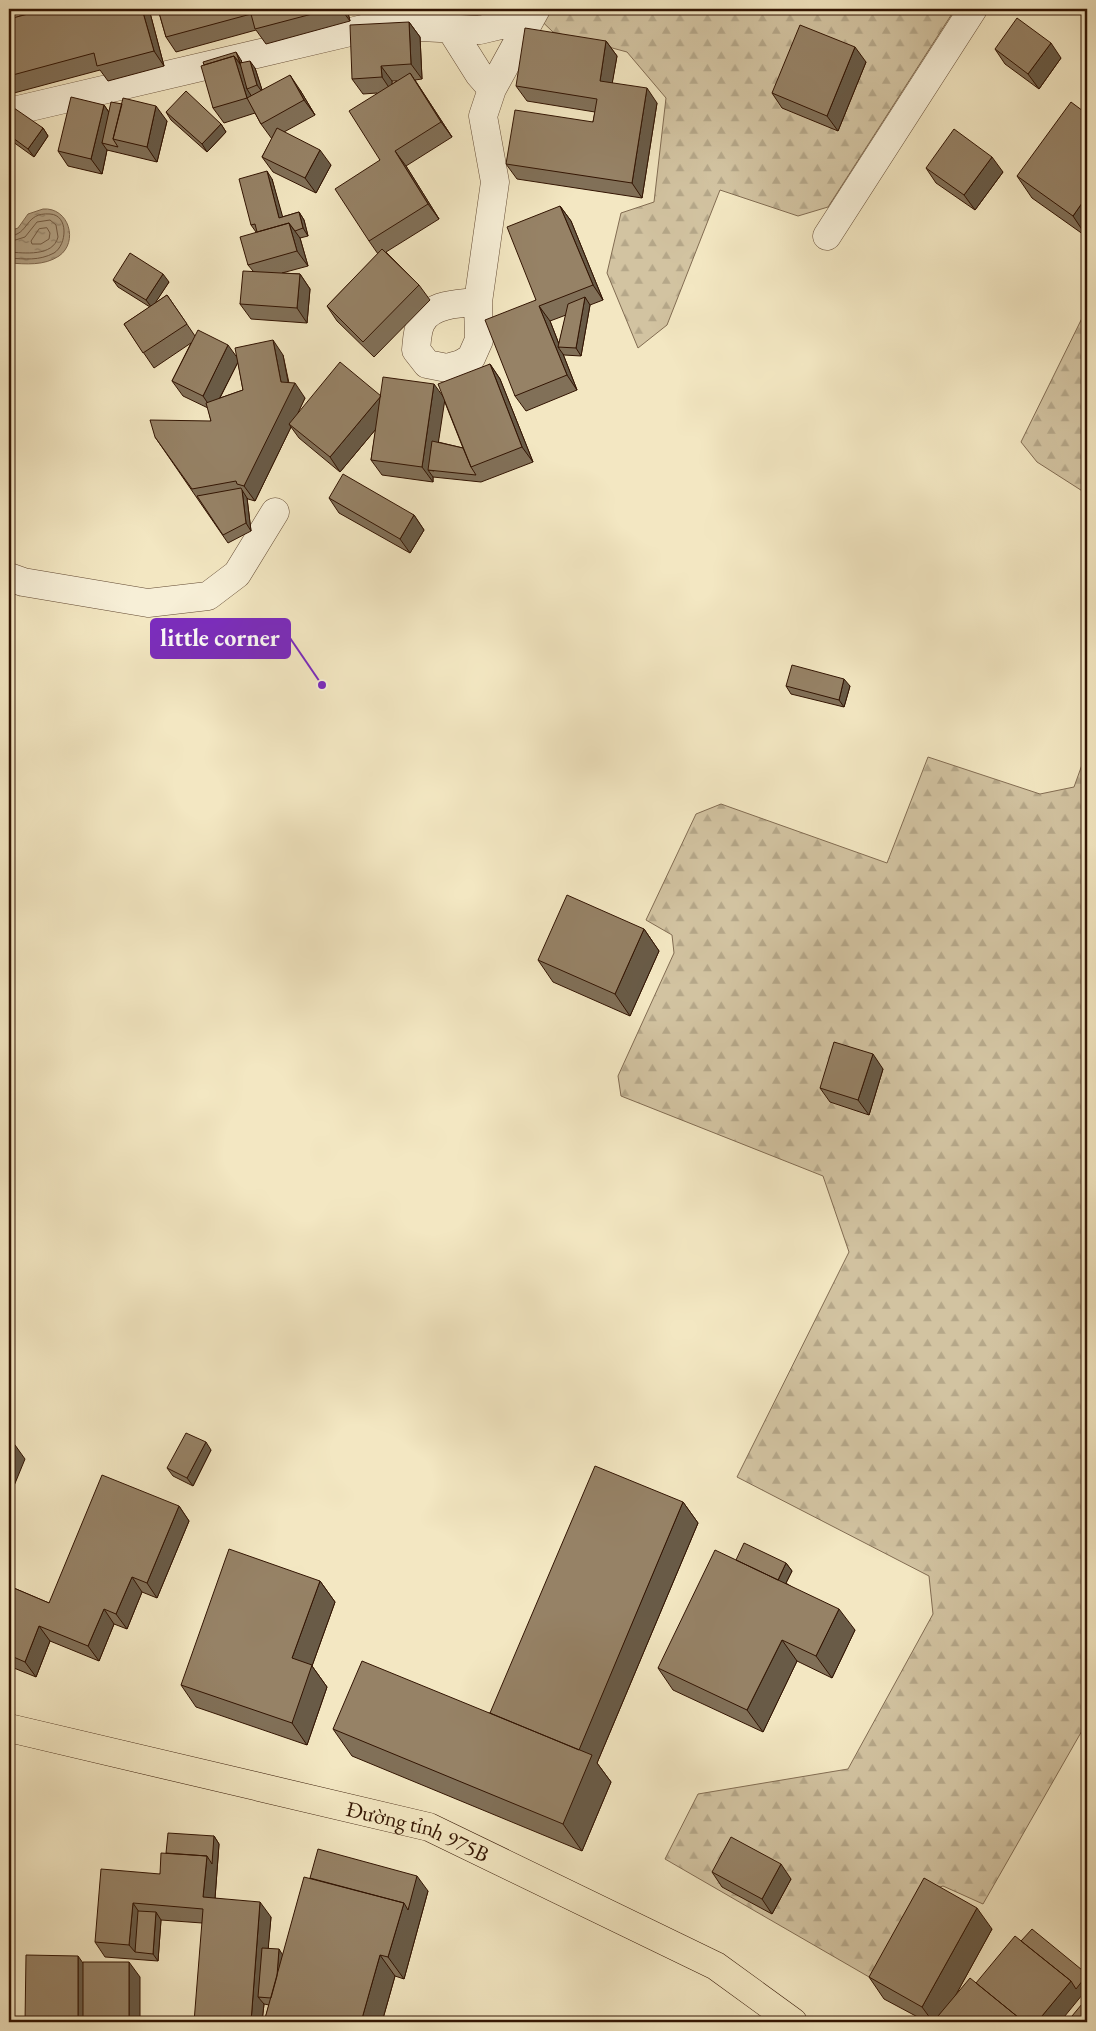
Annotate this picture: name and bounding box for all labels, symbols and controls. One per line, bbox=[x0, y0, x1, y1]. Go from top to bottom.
callout: little corner bbox=[151, 619, 290, 658]
text: little corner bbox=[160, 622, 280, 653]
street label: Đường tỉnh 975B bbox=[343, 1794, 494, 1869]

